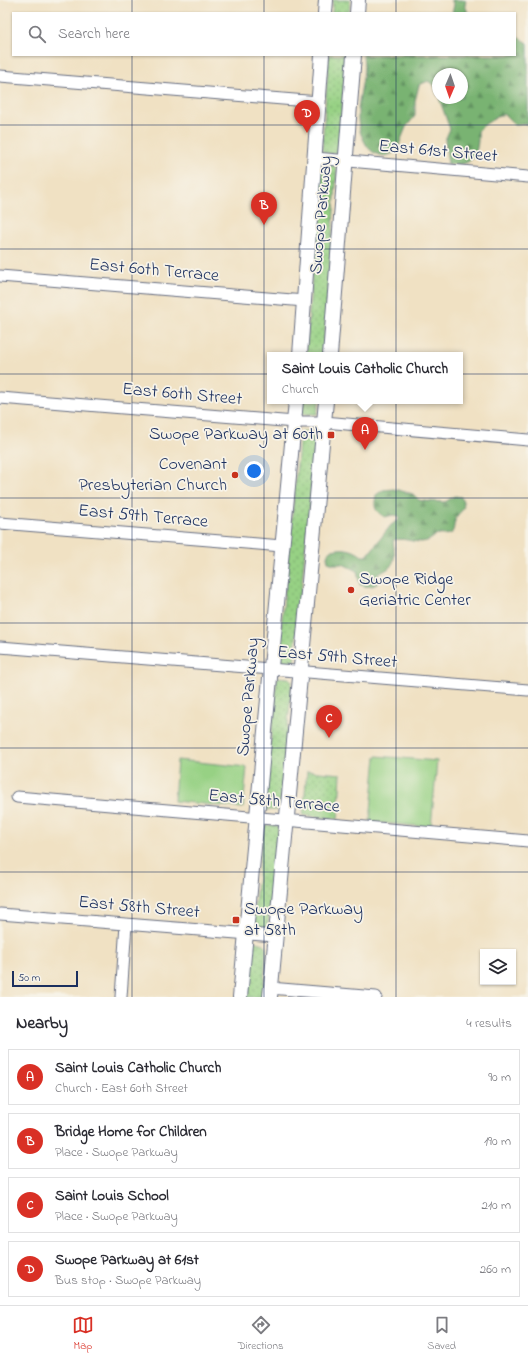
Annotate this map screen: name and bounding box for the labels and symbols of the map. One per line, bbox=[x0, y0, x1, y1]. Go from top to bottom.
north arrow bbox=[432, 68, 468, 104]
pin: D bbox=[294, 100, 320, 133]
street label: East 61st Street bbox=[378, 134, 498, 170]
street label: Swope Parkway bbox=[304, 155, 340, 275]
pin: B bbox=[251, 192, 277, 225]
street label: East 60th Terrace bbox=[88, 252, 221, 290]
street label: East 60th Street bbox=[121, 377, 243, 413]
pin: A bbox=[352, 417, 378, 450]
place label: Swope Parkway at 60th bbox=[149, 422, 323, 448]
marker: Swope Parkway at 60th bbox=[326, 430, 336, 440]
place label: Covenant Presbyterian Church bbox=[79, 452, 227, 499]
your location bbox=[244, 461, 264, 481]
marker: Covenant Presbyterian Church bbox=[230, 470, 240, 480]
street label: East 59th Terrace bbox=[77, 498, 210, 536]
place label: Swope Ridge Geriatric Center bbox=[359, 567, 471, 614]
marker: Swope Ridge Geriatric Center bbox=[346, 585, 356, 595]
street label: Swope Parkway bbox=[231, 637, 267, 757]
street label: East 59th Street bbox=[276, 640, 398, 676]
pin: C bbox=[316, 705, 342, 738]
street label: East 58th Terrace bbox=[207, 783, 342, 821]
street label: East 58th Street bbox=[77, 890, 201, 926]
place label: Swope Parkway at 58th bbox=[244, 897, 363, 944]
marker: Swope Parkway at 58th bbox=[231, 915, 241, 925]
scale bar bbox=[12, 969, 78, 988]

